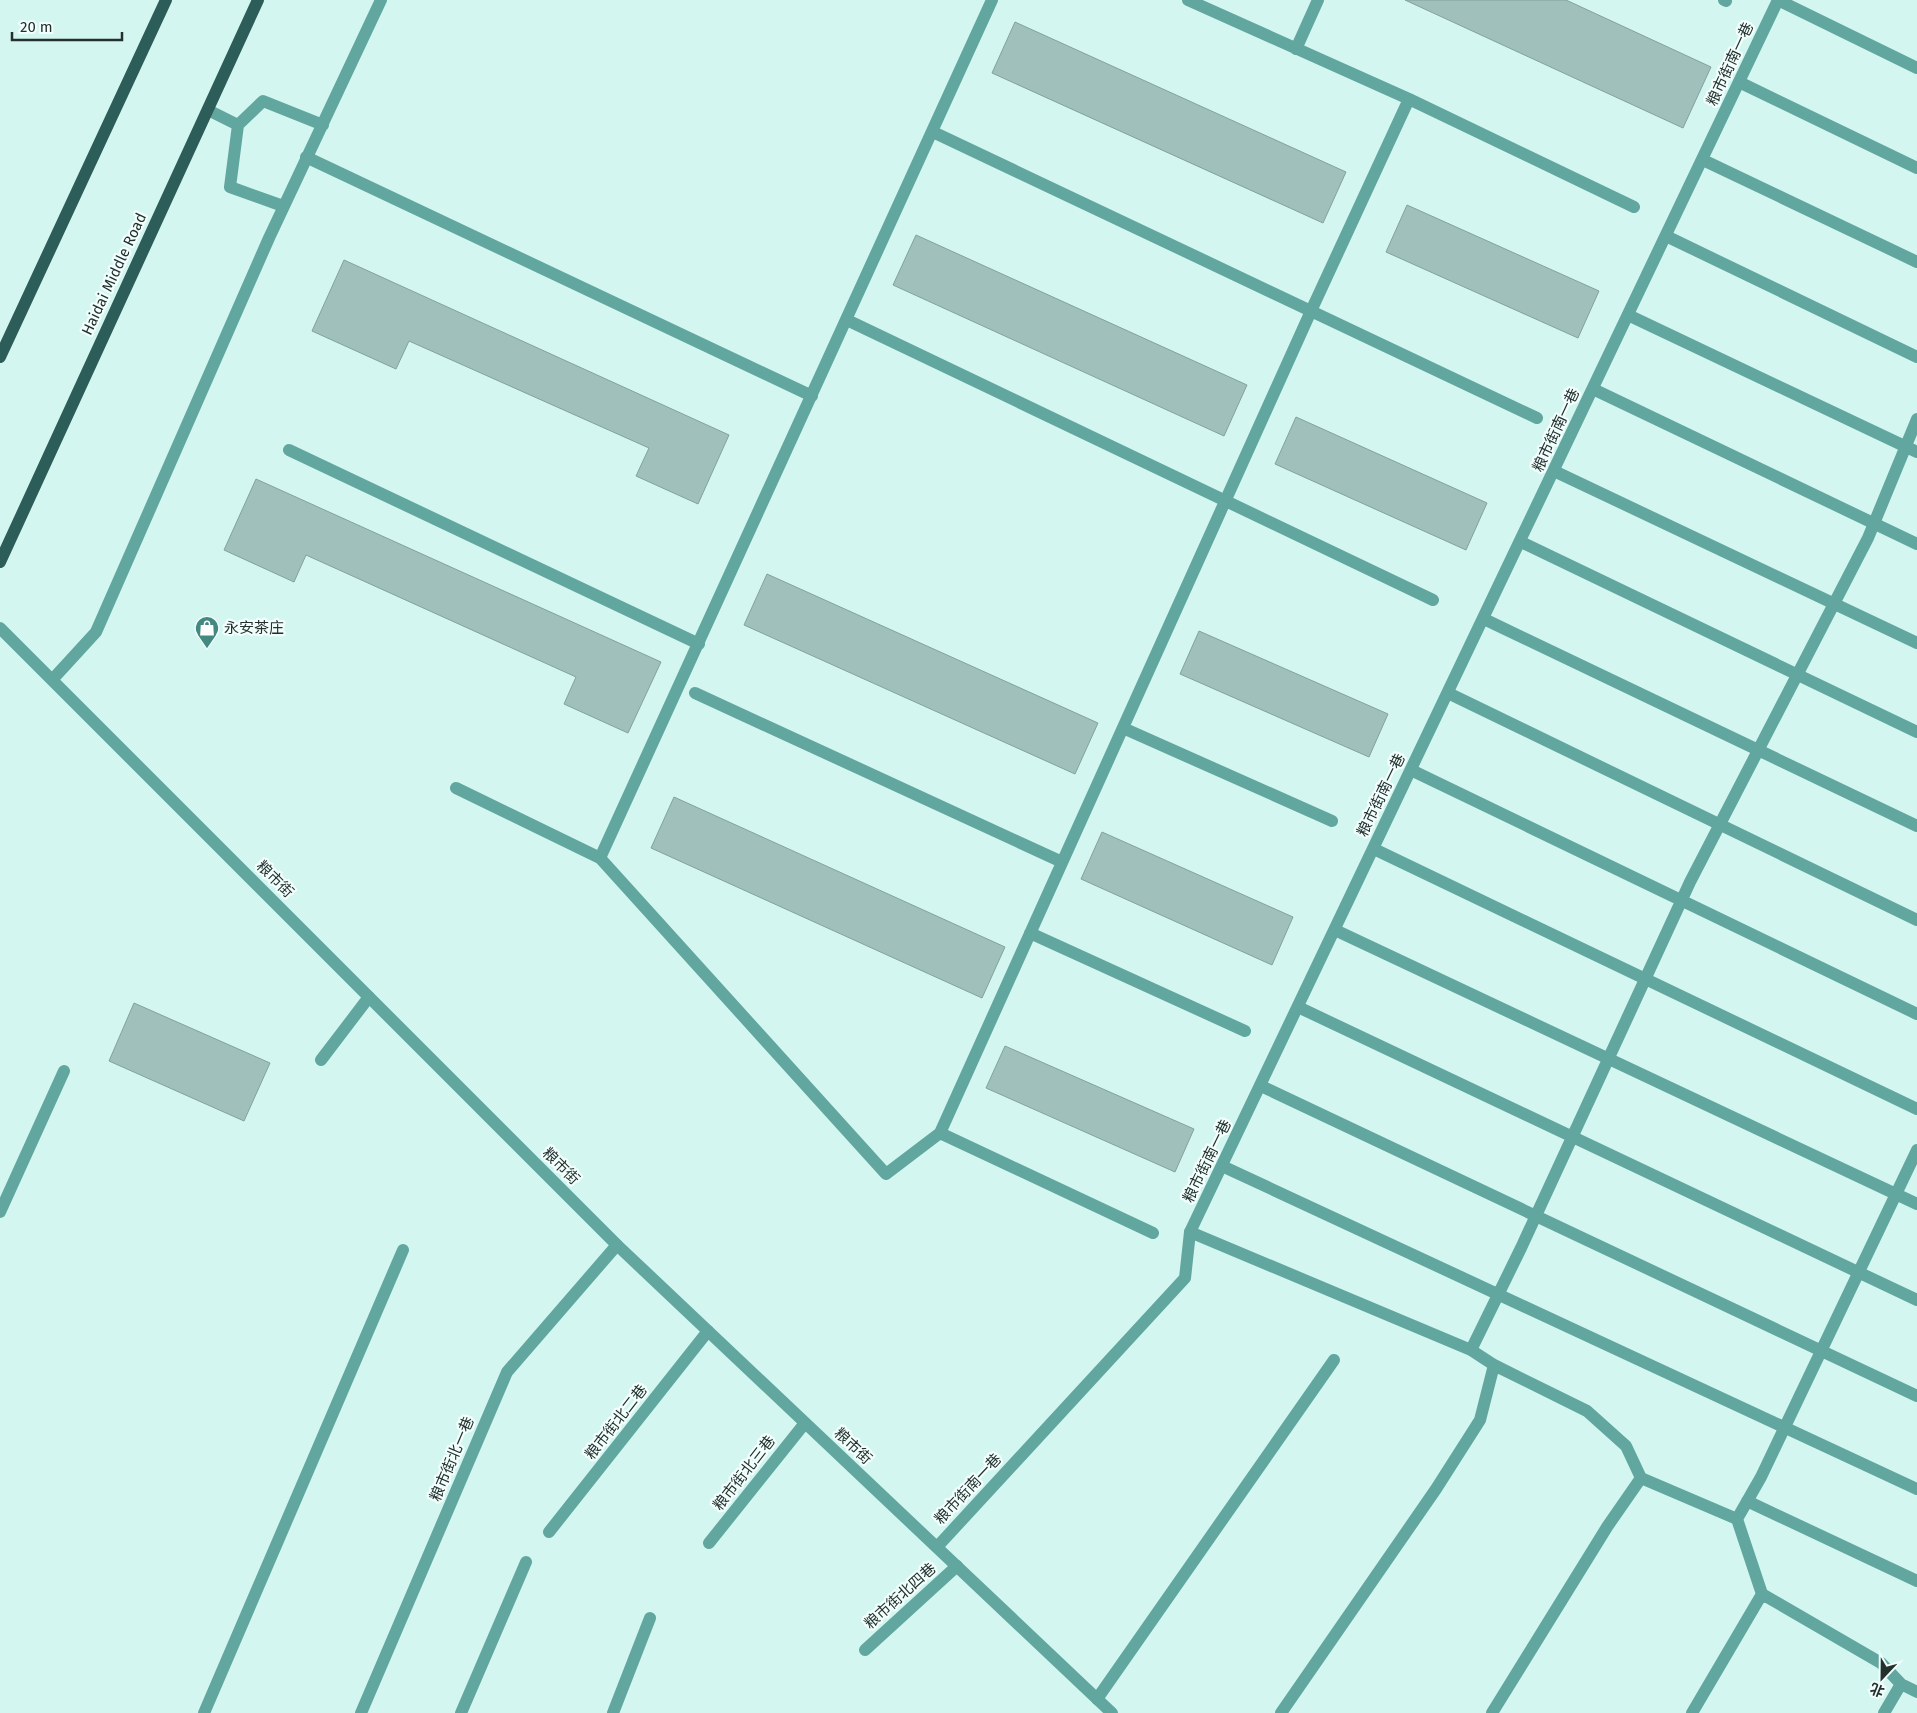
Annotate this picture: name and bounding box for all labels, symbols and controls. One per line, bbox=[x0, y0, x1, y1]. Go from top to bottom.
scale bar bbox=[12, 10, 122, 42]
text: 20 m bbox=[20, 18, 53, 36]
street label: 粮市街南一巷 bbox=[1703, 19, 1757, 109]
street label: Haidai Middle Road bbox=[78, 210, 150, 338]
street label: 粮市街南一巷 bbox=[1529, 385, 1583, 475]
shop icon: 永安茶庄 bbox=[194, 615, 220, 649]
place label: 永安茶庄 bbox=[224, 619, 284, 637]
street label: 粮市街南一巷 bbox=[1353, 751, 1409, 839]
street label: 粮市街 bbox=[253, 857, 297, 901]
street label: 粮市街南一巷 bbox=[1179, 1117, 1235, 1205]
street label: 粮市街 bbox=[539, 1144, 583, 1188]
street label: 粮市街北二巷 bbox=[581, 1381, 651, 1463]
street label: 粮市街北一巷 bbox=[426, 1414, 478, 1504]
street label: 粮市街 bbox=[830, 1424, 876, 1468]
street label: 粮市街北三巷 bbox=[709, 1432, 779, 1514]
street label: 粮市街南一巷 bbox=[931, 1450, 1005, 1528]
street label: 粮市街北四巷 bbox=[861, 1559, 939, 1633]
north arrow bbox=[1857, 1653, 1907, 1703]
text: 北 bbox=[1868, 1679, 1887, 1700]

